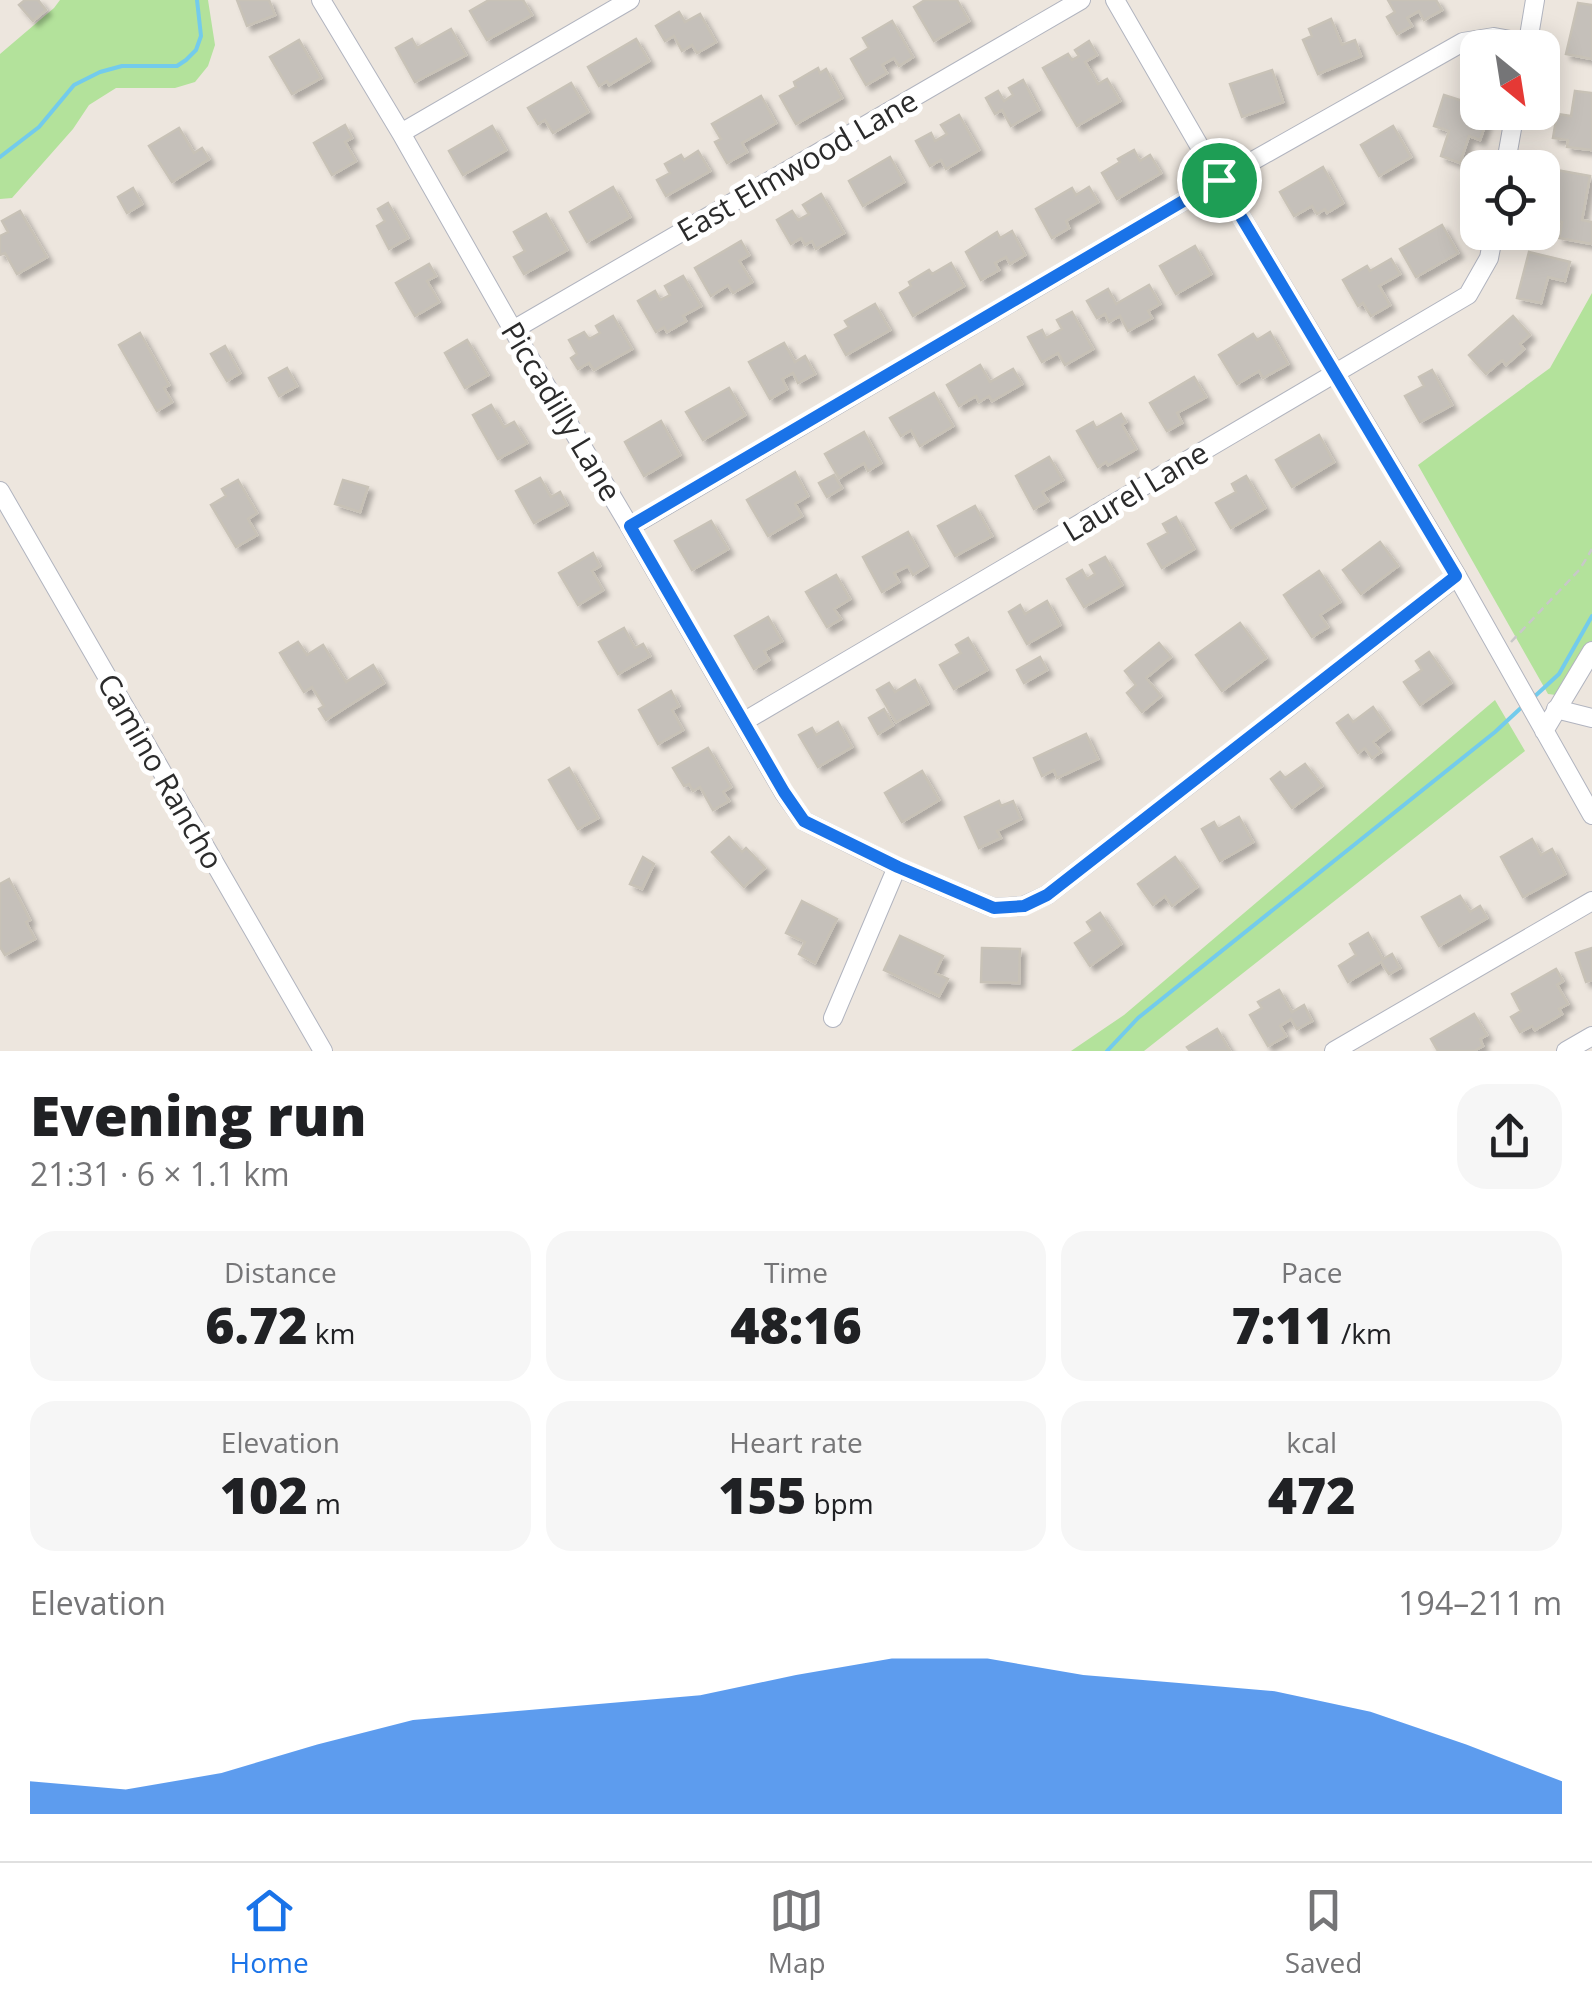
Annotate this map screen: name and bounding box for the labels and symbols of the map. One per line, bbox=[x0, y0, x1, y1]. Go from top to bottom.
north arrow bbox=[1460, 30, 1560, 130]
street label: East Elmwood Lane bbox=[669, 79, 925, 251]
pin bbox=[1177, 138, 1262, 223]
street label: Piccadilly Lane bbox=[492, 314, 632, 508]
street label: Laurel Lane bbox=[1055, 432, 1215, 550]
street label: Camino Rancho bbox=[88, 666, 234, 876]

